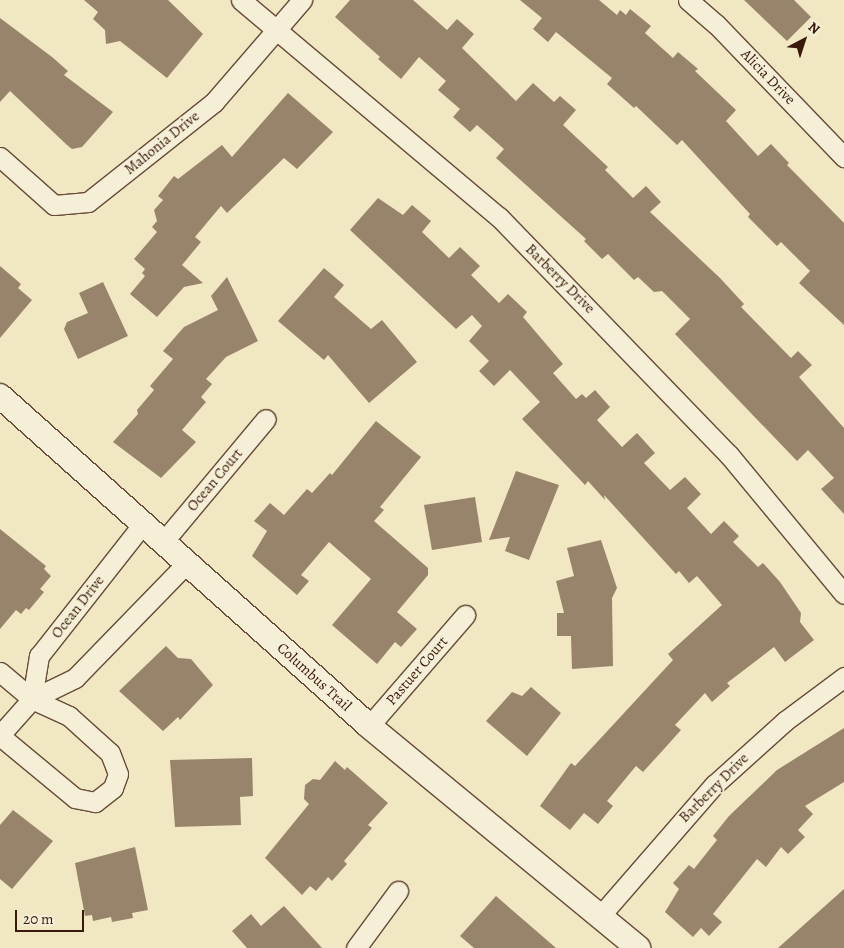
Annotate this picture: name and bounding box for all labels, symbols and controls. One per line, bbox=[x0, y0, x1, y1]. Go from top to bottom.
north arrow bbox=[779, 15, 829, 65]
text: N bbox=[804, 18, 824, 39]
street label: Alicia Drive bbox=[737, 45, 799, 109]
street label: Mahonia Drive bbox=[121, 107, 203, 179]
street label: Barberry Drive bbox=[521, 240, 599, 318]
street label: Ocean Court bbox=[183, 445, 247, 515]
street label: Ocean Drive bbox=[48, 572, 108, 642]
street label: Pastuer Court bbox=[382, 633, 452, 709]
street label: Columbus Trail bbox=[273, 639, 355, 715]
street label: Barberry Drive bbox=[675, 749, 753, 827]
scale bar bbox=[18, 900, 86, 932]
text: 20 m bbox=[23, 909, 54, 929]

